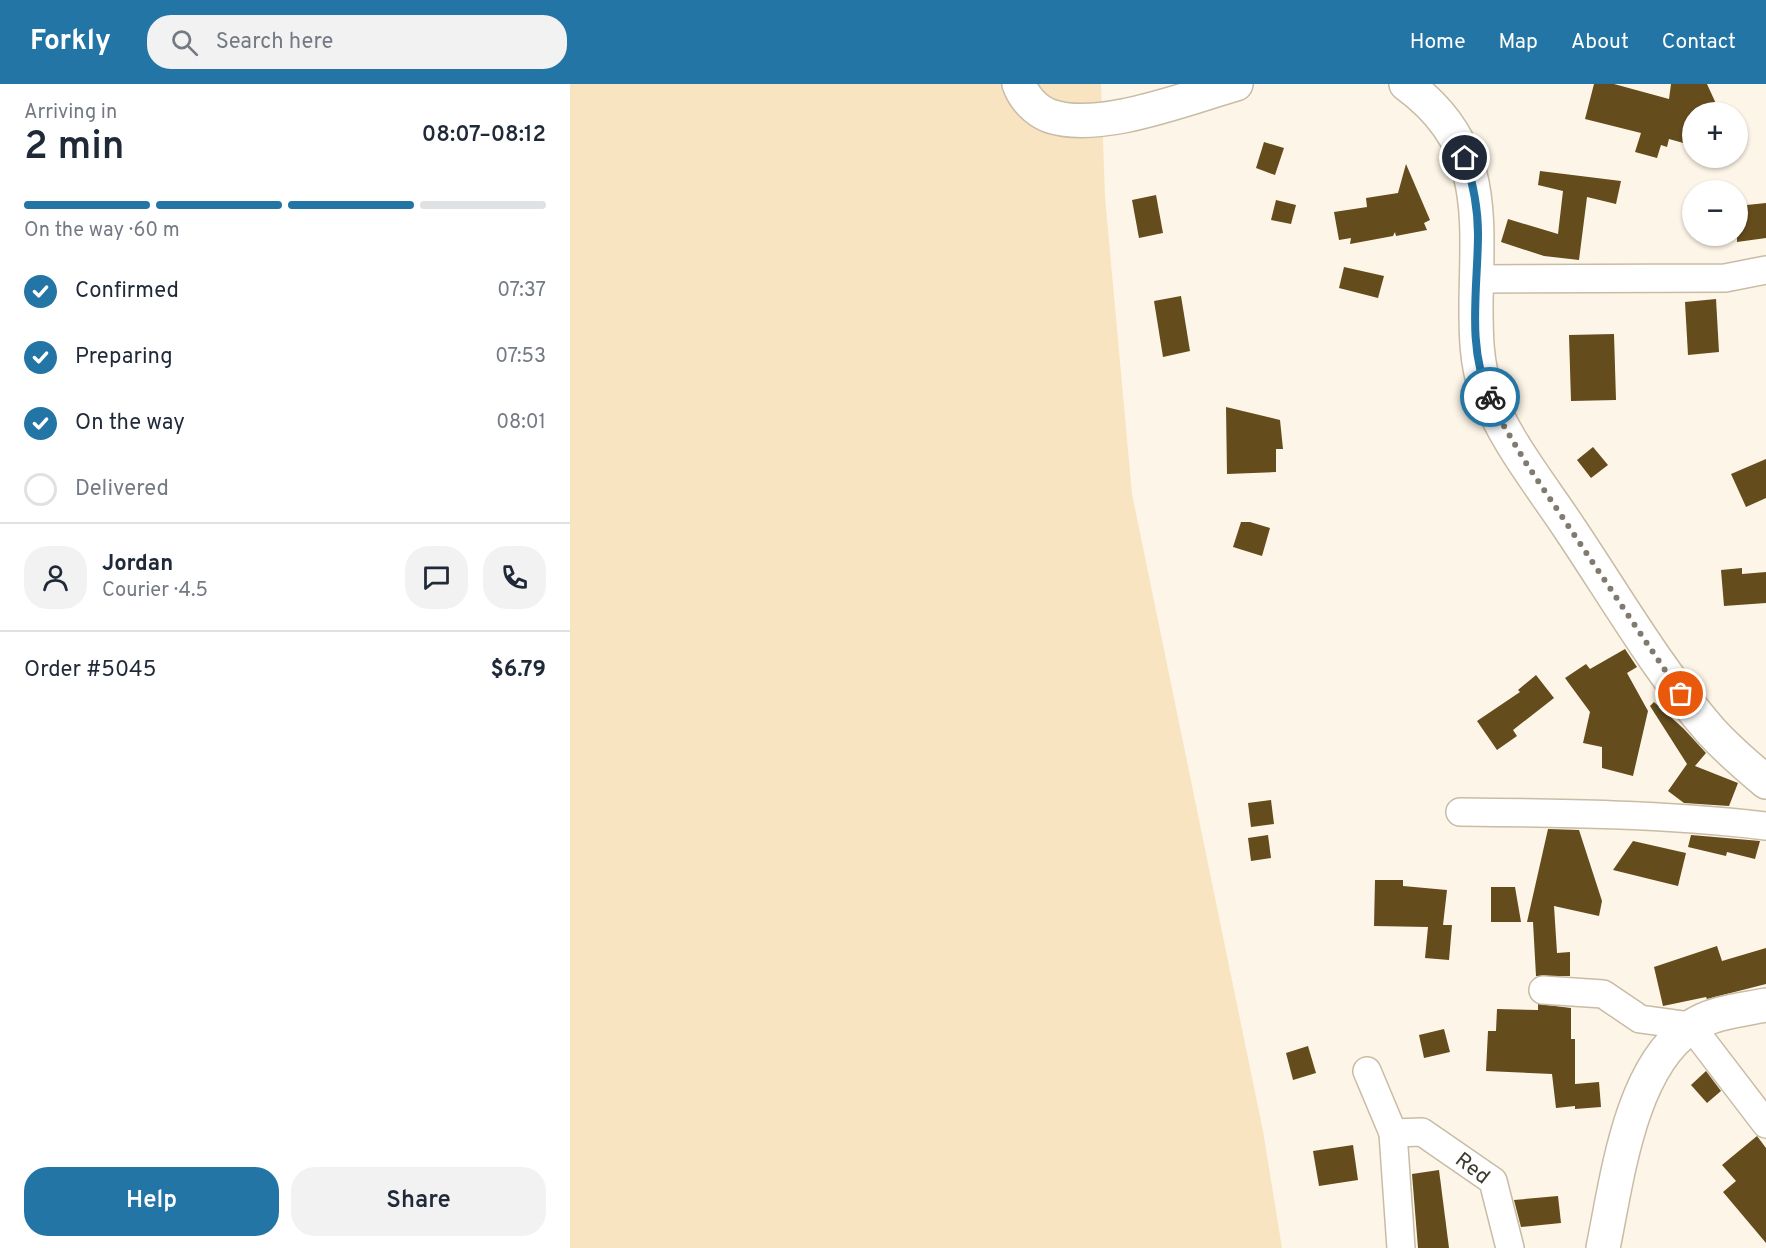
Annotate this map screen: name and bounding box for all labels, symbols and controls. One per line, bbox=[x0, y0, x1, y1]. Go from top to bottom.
search box bbox=[147, 15, 567, 69]
text: Forkly bbox=[30, 24, 111, 60]
icon: search bbox=[168, 26, 201, 59]
text: Search here bbox=[216, 29, 333, 56]
text: Home bbox=[1410, 29, 1466, 56]
text: Map bbox=[1499, 29, 1538, 56]
text: About bbox=[1571, 29, 1629, 56]
text: Contact bbox=[1662, 29, 1736, 56]
text: Arriving in bbox=[24, 100, 117, 126]
map controls bbox=[1682, 102, 1748, 246]
button: + bbox=[1682, 102, 1748, 168]
text: 08:07–08:12 bbox=[422, 122, 546, 149]
text: 2 min bbox=[24, 124, 125, 173]
pin bbox=[1439, 132, 1490, 183]
icon: home bbox=[1448, 141, 1481, 174]
button: − bbox=[1682, 180, 1748, 246]
text: On the way · 60 m bbox=[24, 218, 180, 244]
icon: check bbox=[24, 275, 57, 308]
text: Confirmed bbox=[75, 278, 179, 305]
text: 07:37 bbox=[497, 278, 546, 304]
icon: check bbox=[24, 341, 57, 374]
text: Preparing bbox=[75, 344, 173, 371]
text: 07:53 bbox=[495, 344, 546, 370]
courier bbox=[1460, 367, 1520, 427]
icon: bike bbox=[1474, 381, 1507, 414]
icon: check bbox=[24, 407, 57, 440]
text: On the way bbox=[75, 410, 185, 437]
text: 08:01 bbox=[496, 410, 546, 436]
text: Delivered bbox=[75, 476, 169, 503]
button: person bbox=[24, 546, 87, 609]
button: chat bbox=[405, 546, 468, 609]
button: phone bbox=[483, 546, 546, 609]
text: Jordan bbox=[102, 551, 173, 578]
text: Courier · 4.5 bbox=[102, 578, 208, 604]
text: Order #5045 bbox=[24, 657, 156, 684]
text: $6.79 bbox=[490, 657, 546, 684]
pin bbox=[1655, 668, 1706, 719]
icon: bag bbox=[1664, 677, 1697, 710]
street label: Red bbox=[1449, 1147, 1495, 1191]
button: Help bbox=[24, 1167, 279, 1236]
button: Share bbox=[291, 1167, 546, 1236]

